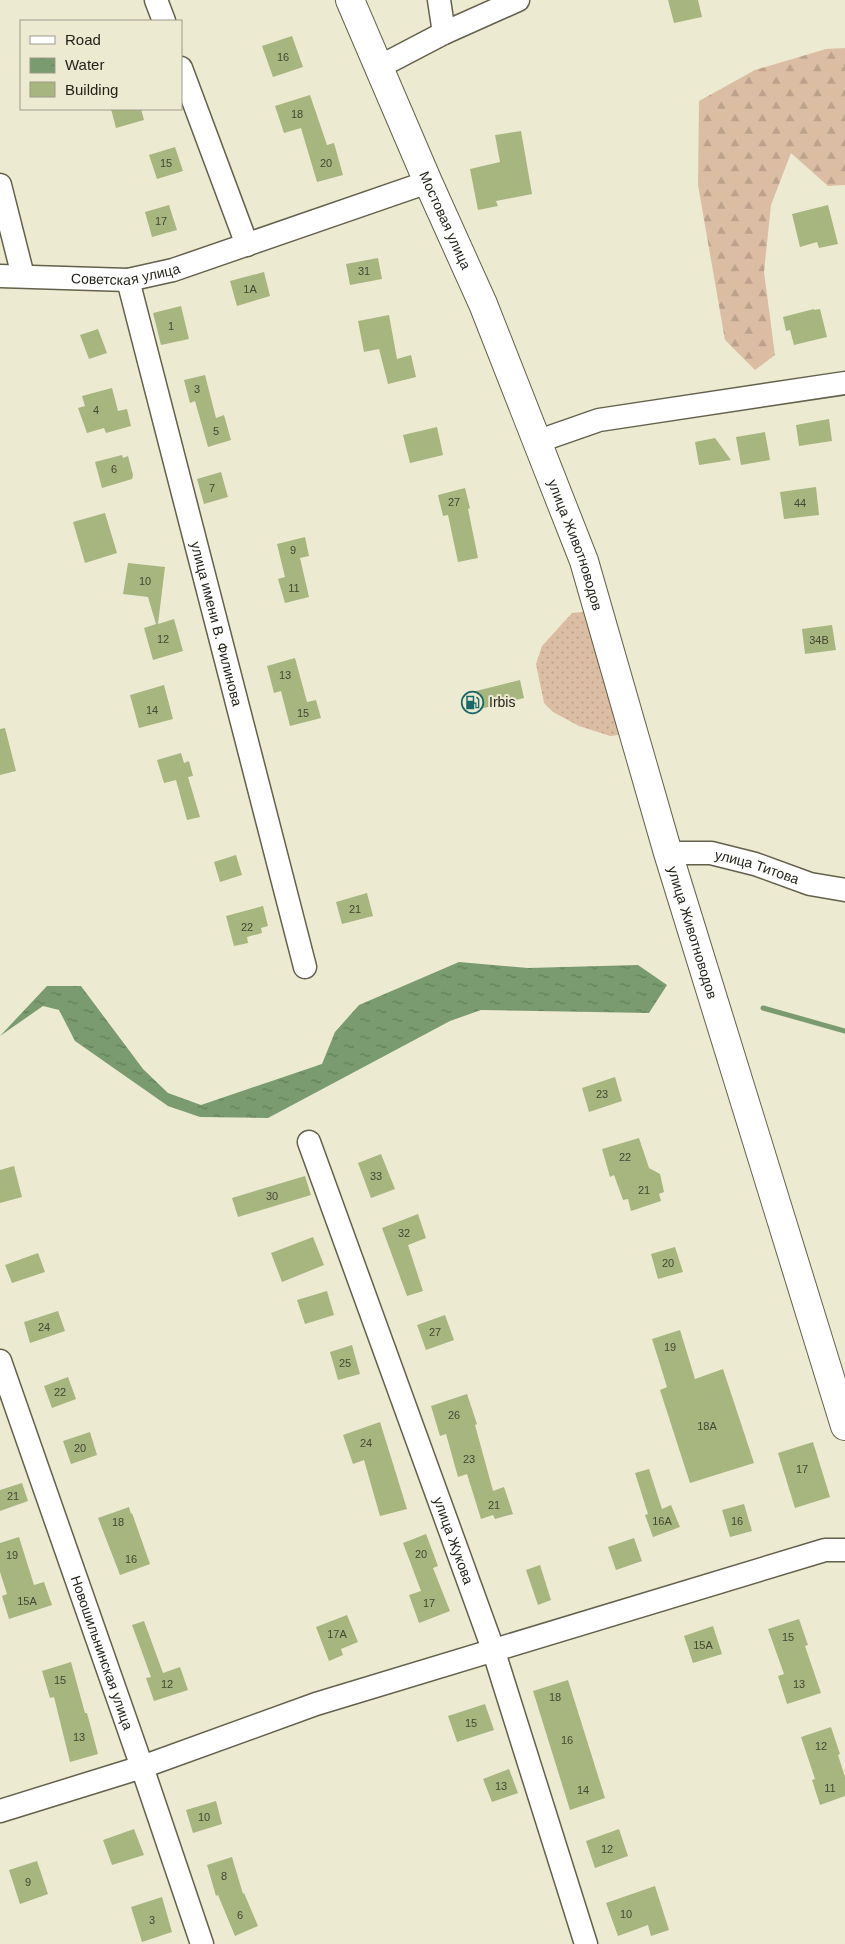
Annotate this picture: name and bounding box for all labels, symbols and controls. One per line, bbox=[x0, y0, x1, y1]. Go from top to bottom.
legend bbox=[20, 20, 182, 110]
text: Road bbox=[65, 31, 101, 48]
house number: 16 bbox=[277, 51, 289, 63]
text: Water bbox=[65, 56, 104, 73]
text: Building bbox=[65, 81, 118, 98]
house number: 18 bbox=[291, 108, 303, 120]
house number: 15 bbox=[160, 157, 172, 169]
house number: 20 bbox=[320, 157, 332, 169]
street label: Мостовая улица bbox=[416, 169, 474, 272]
house number: 17 bbox=[155, 215, 167, 227]
street label: Советская улица bbox=[71, 260, 182, 288]
house number: 31 bbox=[358, 265, 370, 277]
house number: 1А bbox=[243, 283, 257, 295]
house number: 1 bbox=[168, 320, 174, 332]
house number: 3 bbox=[194, 383, 200, 395]
house number: 4 bbox=[93, 404, 99, 416]
house number: 5 bbox=[213, 425, 219, 437]
house number: 6 bbox=[111, 463, 117, 475]
street label: улица Животноводов bbox=[545, 477, 606, 612]
house number: 7 bbox=[209, 482, 215, 494]
house number: 27 bbox=[448, 496, 460, 508]
house number: 44 bbox=[794, 497, 806, 509]
street label: улица имени В. Филинова bbox=[188, 540, 245, 708]
house number: 9 bbox=[290, 544, 296, 556]
house number: 10 bbox=[139, 575, 151, 587]
house number: 11 bbox=[288, 582, 300, 594]
house number: 12 bbox=[157, 633, 169, 645]
house number: 34В bbox=[809, 634, 829, 646]
house number: 13 bbox=[279, 669, 291, 681]
fuel station icon: Irbis bbox=[461, 690, 485, 714]
place label: Irbis bbox=[489, 694, 515, 710]
house number: 14 bbox=[146, 704, 158, 716]
house number: 15 bbox=[297, 707, 309, 719]
street label: улица Титова bbox=[713, 846, 801, 887]
street label: улица Животноводов bbox=[665, 864, 721, 1001]
house number: 21 bbox=[349, 903, 361, 915]
house number: 22 bbox=[241, 921, 253, 933]
house number: 23 bbox=[596, 1088, 608, 1100]
house number: 22 bbox=[619, 1151, 631, 1163]
house number: 33 bbox=[370, 1170, 382, 1182]
house number: 21 bbox=[638, 1184, 650, 1196]
house number: 30 bbox=[266, 1190, 278, 1202]
house number: 32 bbox=[398, 1227, 410, 1239]
house number: 20 bbox=[662, 1257, 674, 1269]
house number: 24 bbox=[38, 1321, 50, 1333]
house number: 27 bbox=[429, 1326, 441, 1338]
house number: 19 bbox=[664, 1341, 676, 1353]
house number: 25 bbox=[339, 1357, 351, 1369]
house number: 22 bbox=[54, 1386, 66, 1398]
house number: 26 bbox=[448, 1409, 460, 1421]
house number: 18А bbox=[697, 1420, 717, 1432]
house number: 24 bbox=[360, 1437, 372, 1449]
house number: 20 bbox=[74, 1442, 86, 1454]
house number: 23 bbox=[463, 1453, 475, 1465]
house number: 17 bbox=[796, 1463, 808, 1475]
house number: 21 bbox=[7, 1490, 19, 1502]
street label: улица Жукова bbox=[431, 1495, 477, 1586]
house number: 21 bbox=[488, 1499, 500, 1511]
house number: 16А bbox=[652, 1515, 672, 1527]
house number: 16 bbox=[731, 1515, 743, 1527]
house number: 18 bbox=[112, 1516, 124, 1528]
house number: 20 bbox=[415, 1548, 427, 1560]
house number: 19 bbox=[6, 1549, 18, 1561]
house number: 16 bbox=[125, 1553, 137, 1565]
street label: Новошильнинская улица bbox=[68, 1574, 136, 1732]
house number: 15А bbox=[17, 1595, 37, 1607]
house number: 17 bbox=[423, 1597, 435, 1609]
house number: 17А bbox=[327, 1628, 347, 1640]
house number: 15 bbox=[782, 1631, 794, 1643]
house number: 15А bbox=[693, 1639, 713, 1651]
house number: 15 bbox=[54, 1674, 66, 1686]
house number: 12 bbox=[161, 1678, 173, 1690]
house number: 13 bbox=[793, 1678, 805, 1690]
house number: 18 bbox=[549, 1691, 561, 1703]
house number: 15 bbox=[465, 1717, 477, 1729]
house number: 13 bbox=[73, 1731, 85, 1743]
house number: 16 bbox=[561, 1734, 573, 1746]
house number: 12 bbox=[815, 1740, 827, 1752]
house number: 13 bbox=[495, 1780, 507, 1792]
house number: 11 bbox=[824, 1782, 836, 1794]
house number: 14 bbox=[577, 1784, 589, 1796]
house number: 10 bbox=[198, 1811, 210, 1823]
house number: 12 bbox=[601, 1843, 613, 1855]
house number: 8 bbox=[221, 1870, 227, 1882]
house number: 9 bbox=[25, 1876, 31, 1888]
house number: 10 bbox=[620, 1908, 632, 1920]
house number: 6 bbox=[237, 1909, 243, 1921]
house number: 3 bbox=[149, 1914, 155, 1926]

